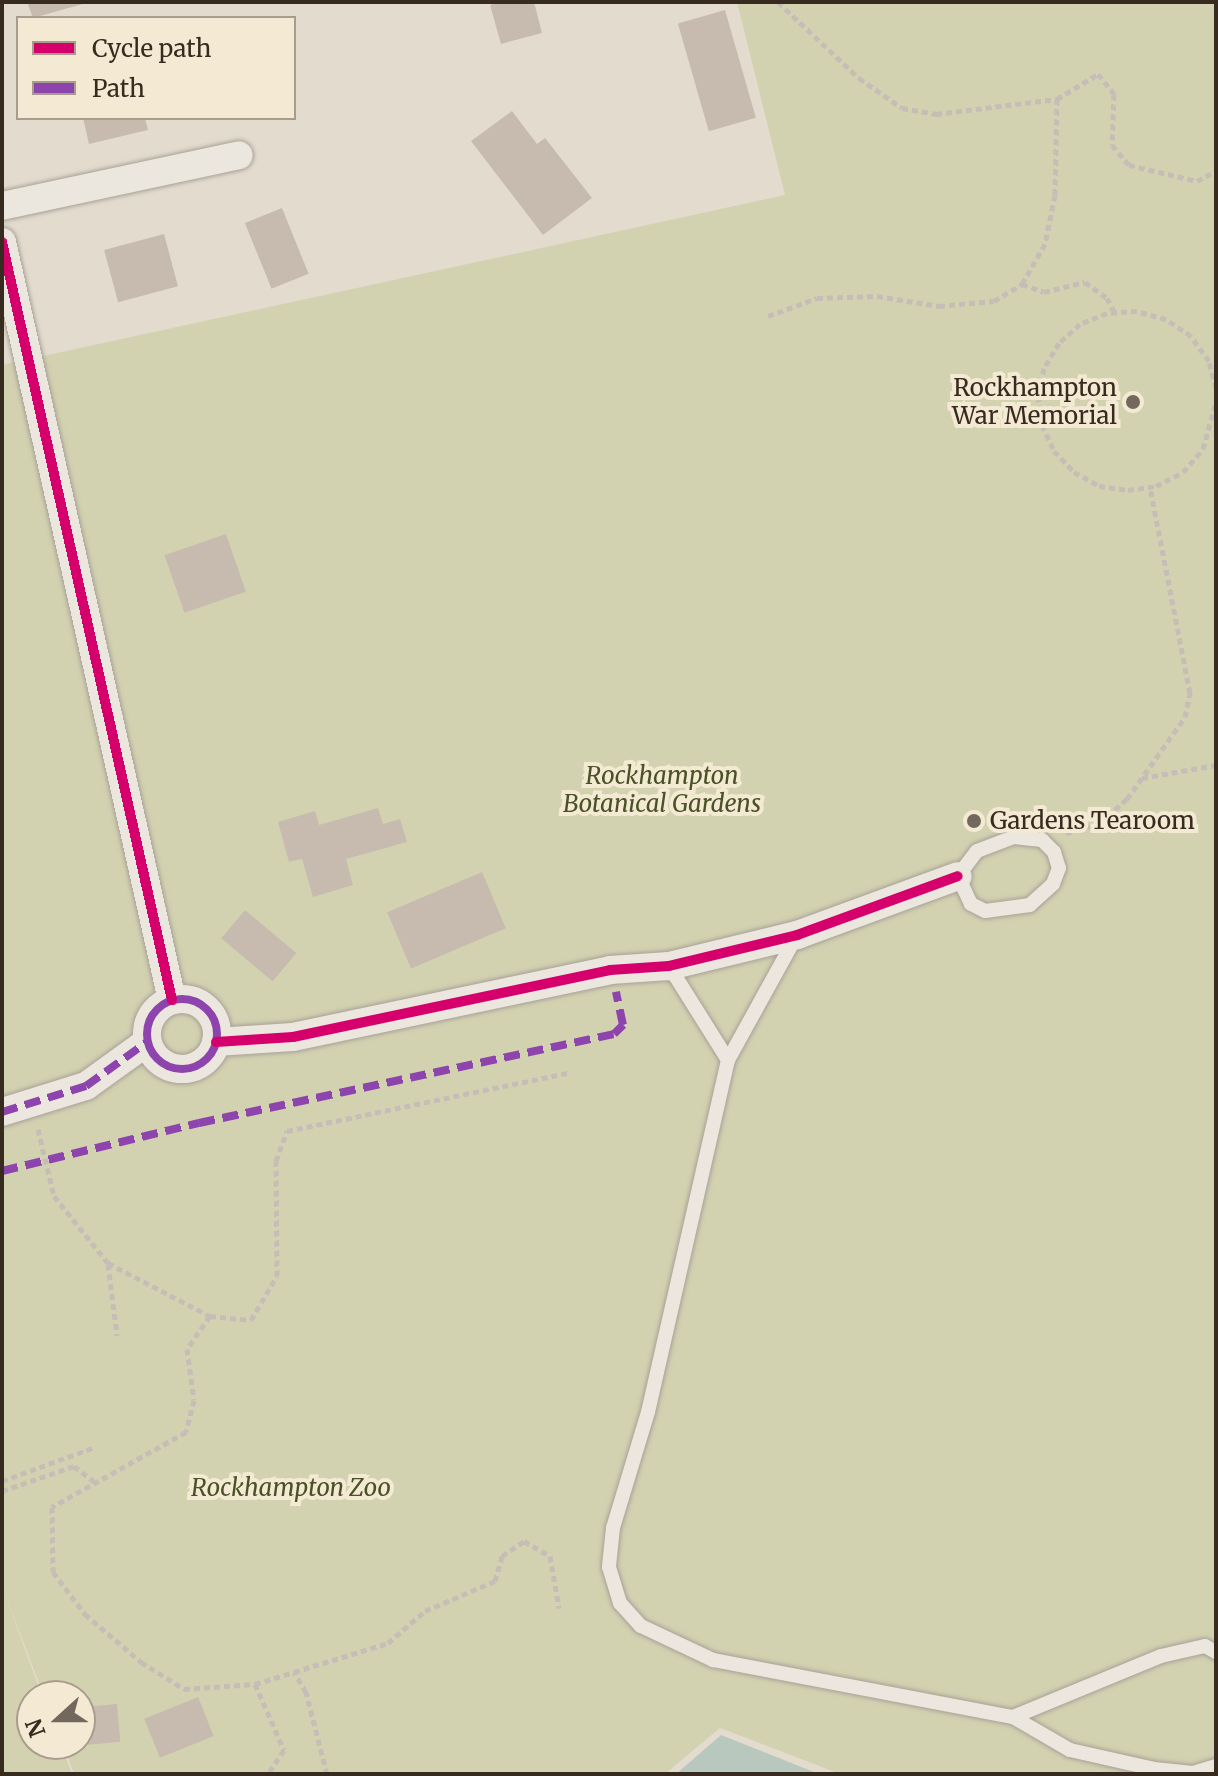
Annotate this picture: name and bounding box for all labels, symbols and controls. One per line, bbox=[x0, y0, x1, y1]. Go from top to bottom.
legend bbox=[16, 16, 296, 120]
text: Cycle path bbox=[92, 33, 211, 64]
text: Path bbox=[92, 73, 145, 104]
place label: Rockhampton War Memorial bbox=[952, 374, 1117, 430]
marker: Rockhampton War Memorial bbox=[1124, 393, 1142, 411]
park label: Rockhampton Botanical Gardens bbox=[563, 762, 761, 818]
place label: Gardens Tearoom bbox=[990, 807, 1195, 835]
marker: Gardens Tearoom bbox=[965, 812, 983, 830]
park label: Rockhampton Zoo bbox=[191, 1474, 391, 1502]
north arrow bbox=[16, 1680, 96, 1760]
text: N bbox=[19, 1715, 52, 1741]

